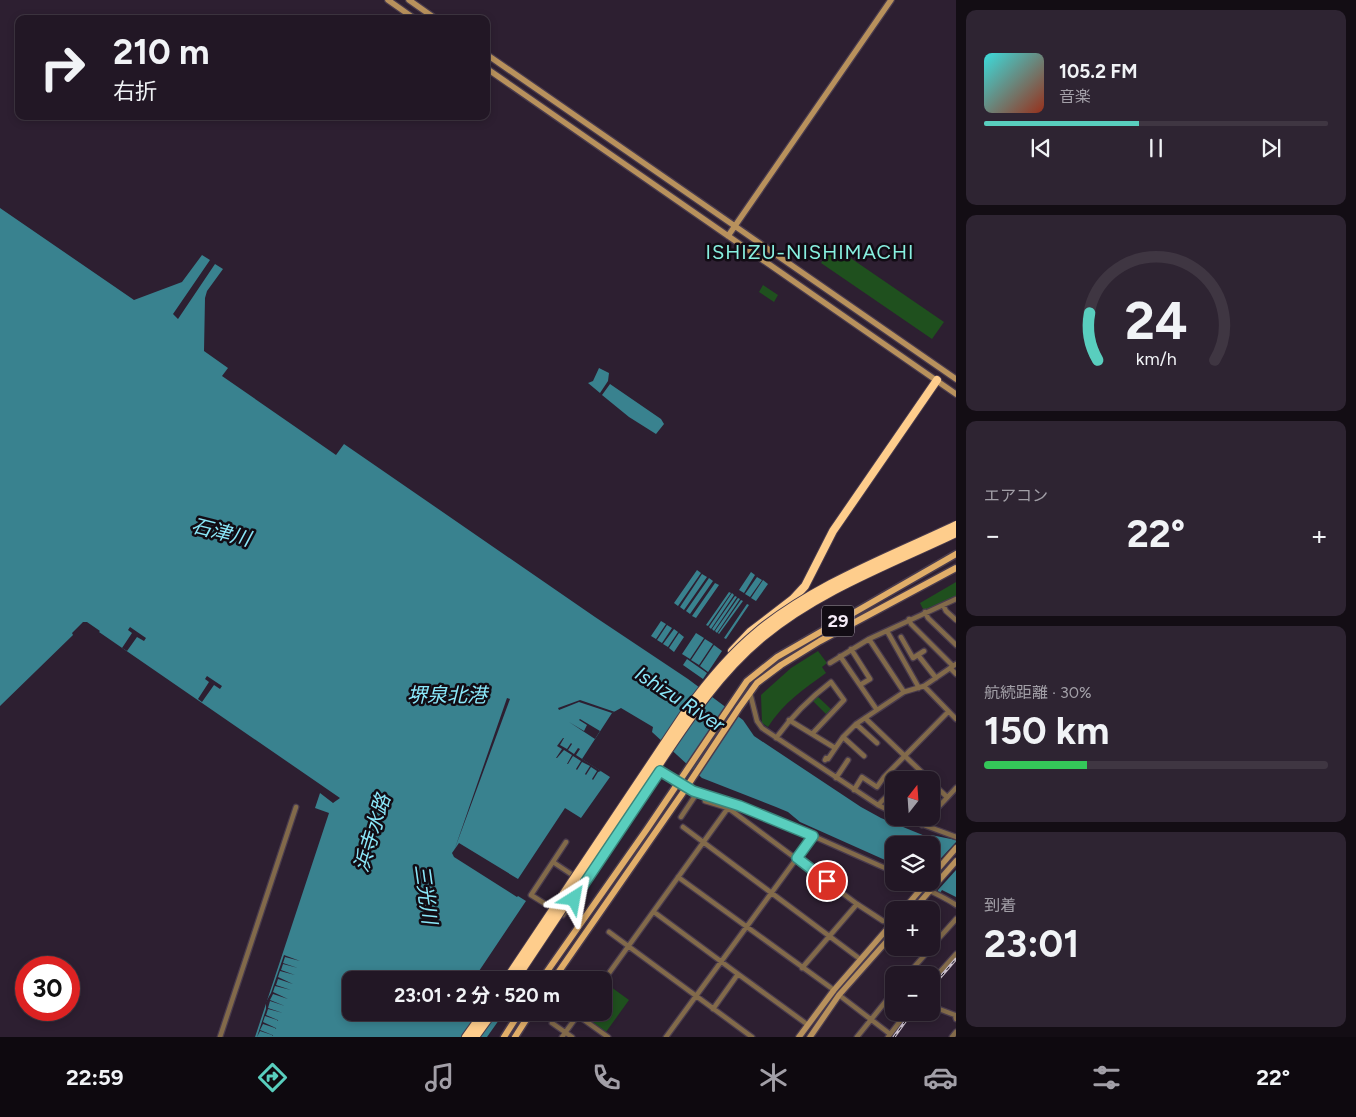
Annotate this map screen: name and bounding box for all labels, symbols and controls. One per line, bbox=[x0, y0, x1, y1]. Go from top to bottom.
text: 210 m bbox=[113, 31, 210, 73]
icon: right bbox=[30, 35, 95, 100]
text: 105.2 FM bbox=[1059, 60, 1137, 83]
text: 右折 bbox=[113, 78, 157, 105]
text: 音楽 bbox=[1059, 87, 1091, 106]
icon: previous bbox=[1027, 134, 1055, 162]
icon: pause bbox=[1142, 134, 1170, 162]
icon: next bbox=[1257, 134, 1285, 162]
district label: ISHIZU-NISHIMACHI bbox=[706, 240, 914, 264]
text: 24 bbox=[1124, 290, 1188, 352]
text: km/h bbox=[1136, 348, 1176, 369]
text: エアコン bbox=[984, 486, 1048, 505]
text: 22° bbox=[1127, 511, 1185, 557]
water label: 石津川 bbox=[189, 513, 255, 551]
text: − bbox=[984, 518, 1001, 552]
text: + bbox=[1311, 518, 1328, 552]
road number: 29 bbox=[822, 606, 854, 636]
water label: Ishizu River bbox=[631, 661, 730, 737]
water label: 堺泉北港 bbox=[407, 683, 490, 707]
text: 航続距離 · 30% bbox=[984, 683, 1092, 702]
text: 150 km bbox=[984, 708, 1109, 754]
north arrow bbox=[885, 771, 940, 826]
map controls bbox=[885, 771, 940, 1021]
water label: 浜寺水路 bbox=[349, 789, 396, 875]
button: layers bbox=[885, 836, 940, 891]
pin bbox=[806, 860, 848, 902]
water label: 三光川 bbox=[410, 863, 442, 927]
icon: arrive bbox=[813, 867, 841, 895]
position arrow bbox=[547, 872, 599, 924]
text: 到着 bbox=[984, 896, 1016, 915]
button: + bbox=[885, 901, 940, 956]
text: 23:01 bbox=[984, 921, 1079, 967]
speed limit sign: 30 bbox=[15, 956, 80, 1021]
button: − bbox=[885, 966, 940, 1021]
text: 23:01 · 2 分 · 520 m bbox=[394, 984, 560, 1007]
icon: directions bbox=[255, 1060, 290, 1095]
icon: music bbox=[422, 1060, 457, 1095]
icon: phone bbox=[589, 1060, 624, 1095]
icon: climate bbox=[756, 1060, 791, 1095]
icon: car bbox=[923, 1060, 958, 1095]
icon: filters bbox=[1089, 1060, 1124, 1095]
text: 22:59 bbox=[66, 1064, 124, 1091]
text: 22° bbox=[1256, 1064, 1290, 1091]

